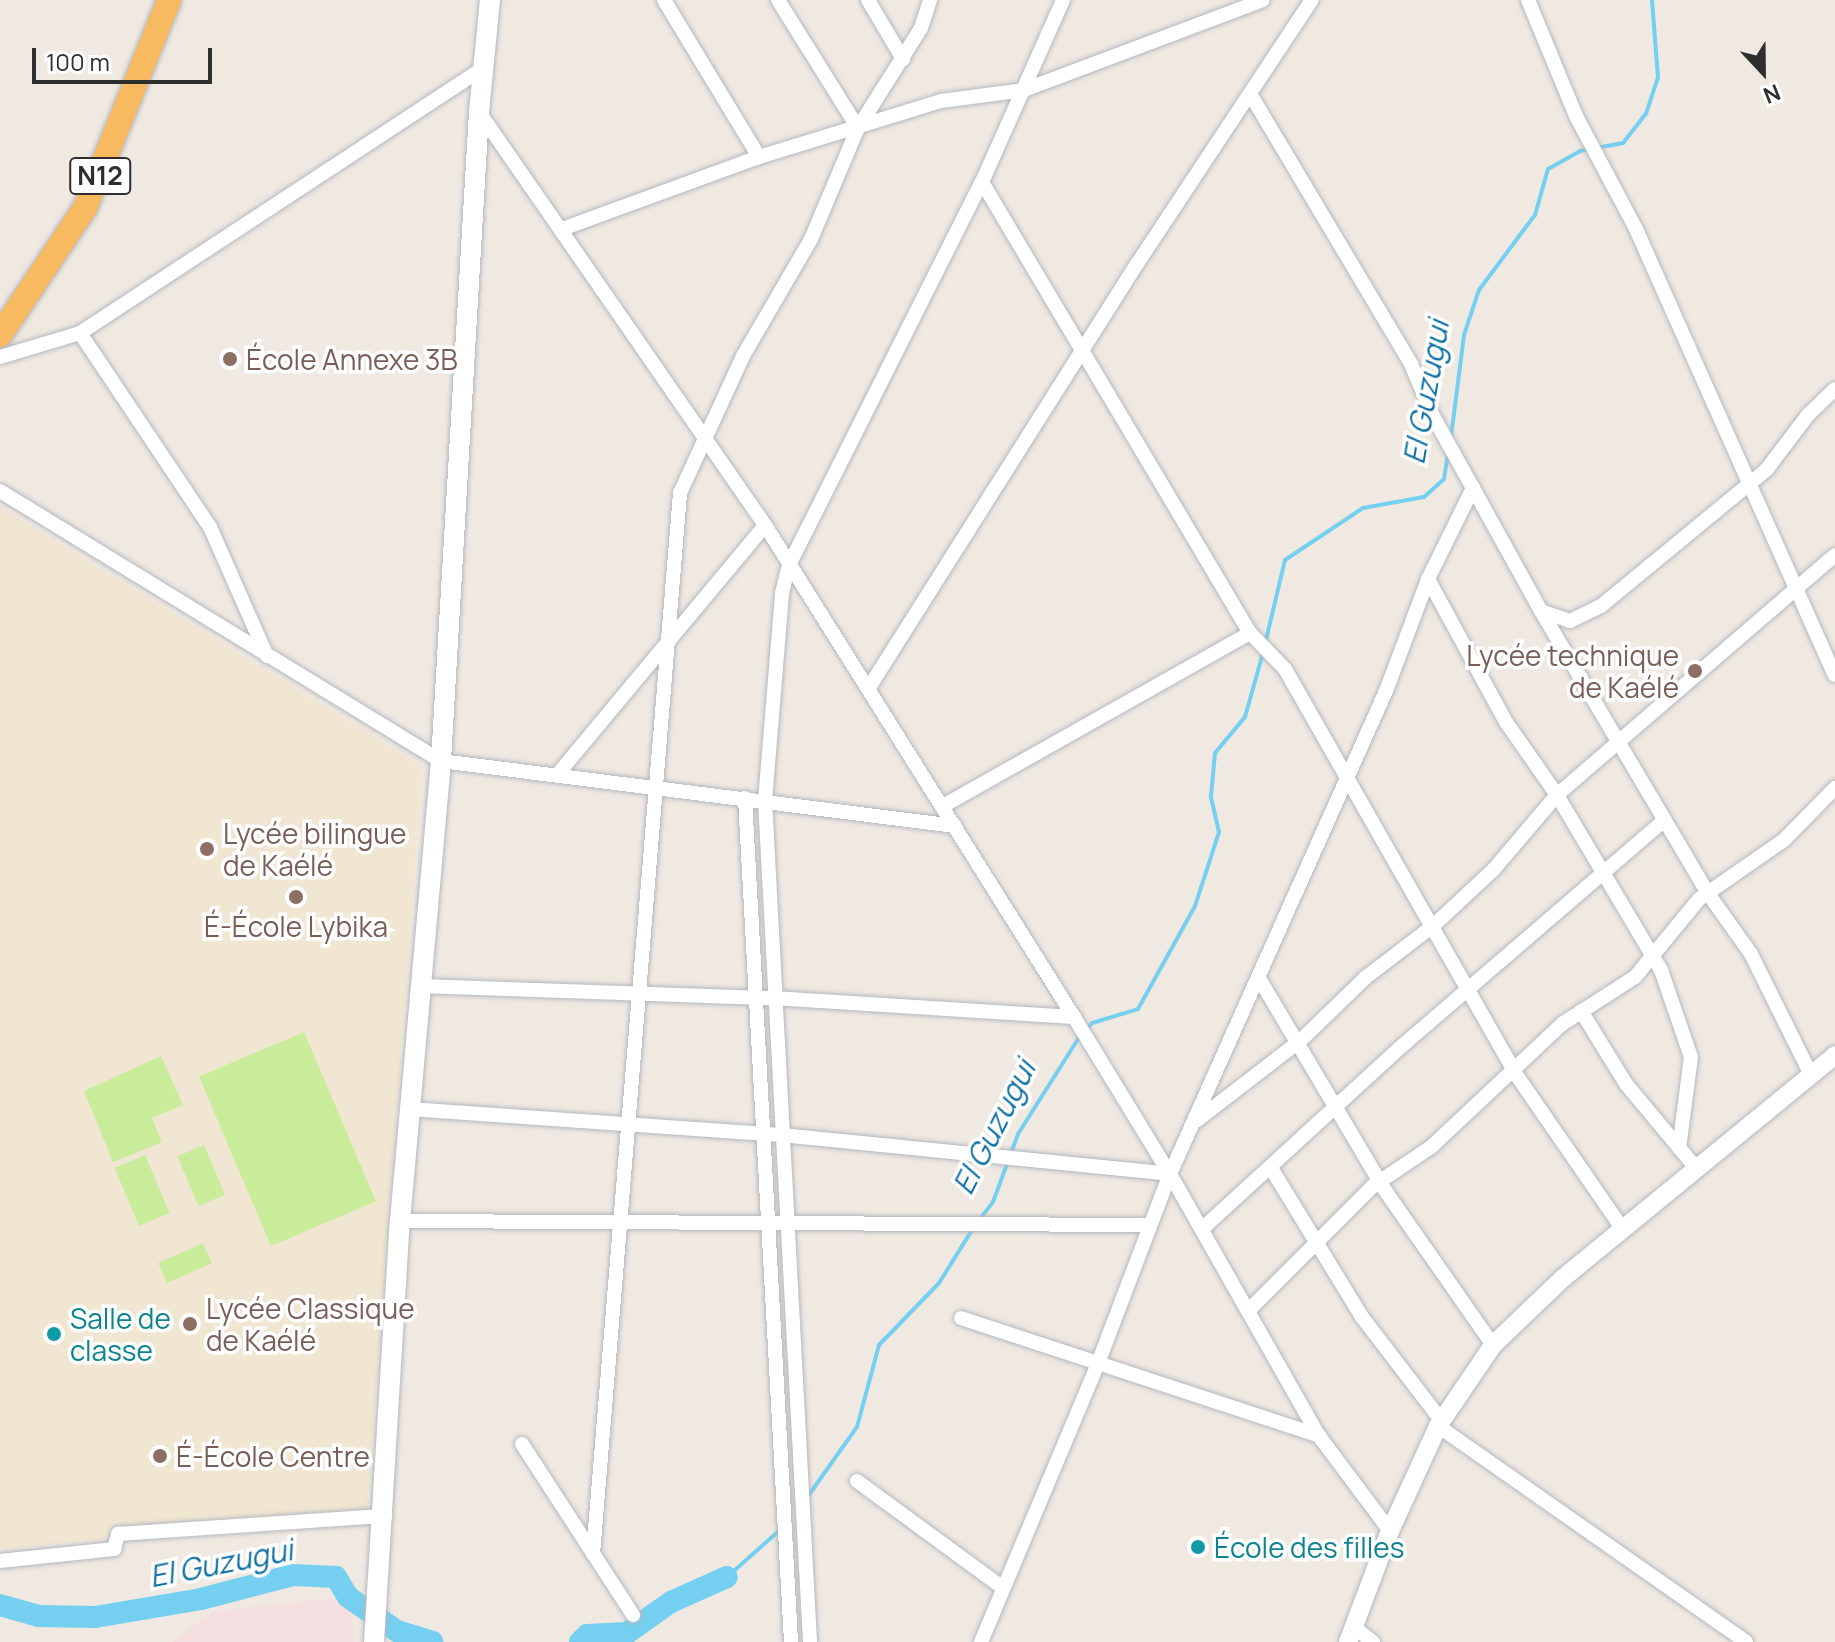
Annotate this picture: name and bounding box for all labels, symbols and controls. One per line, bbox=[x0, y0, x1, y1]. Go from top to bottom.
scale bar bbox=[36, 32, 216, 82]
north arrow bbox=[1723, 32, 1803, 112]
text: 100 m bbox=[46, 45, 110, 78]
text: N bbox=[1759, 77, 1785, 111]
road number: N12 bbox=[68, 154, 132, 198]
water label: El Guzugui bbox=[1396, 317, 1456, 467]
place label: École Annexe 3B bbox=[246, 342, 458, 376]
marker: École Annexe 3B bbox=[221, 350, 239, 368]
place label: Lycée technique de Kaélé bbox=[1466, 638, 1679, 704]
marker: Lycée technique de Kaélé bbox=[1686, 662, 1704, 680]
place label: Lycée bilingue de Kaélé bbox=[223, 816, 406, 882]
marker: Lycée bilingue de Kaélé bbox=[198, 840, 216, 858]
marker: É-École Lybika bbox=[287, 888, 305, 906]
place label: É-École Lybika bbox=[204, 909, 388, 943]
water label: El Guzugui bbox=[945, 1054, 1043, 1200]
place label: Lycée Classique de Kaélé bbox=[206, 1291, 415, 1357]
place label: Salle de classe bbox=[70, 1301, 171, 1367]
marker: Lycée Classique de Kaélé bbox=[181, 1315, 199, 1333]
marker: Salle de classe bbox=[45, 1325, 63, 1343]
place label: É-École Centre bbox=[176, 1439, 370, 1473]
marker: É-École Centre bbox=[151, 1447, 169, 1465]
place label: École des filles bbox=[1214, 1530, 1404, 1564]
water label: El Guzugui bbox=[146, 1531, 296, 1595]
marker: École des filles bbox=[1189, 1538, 1207, 1556]

